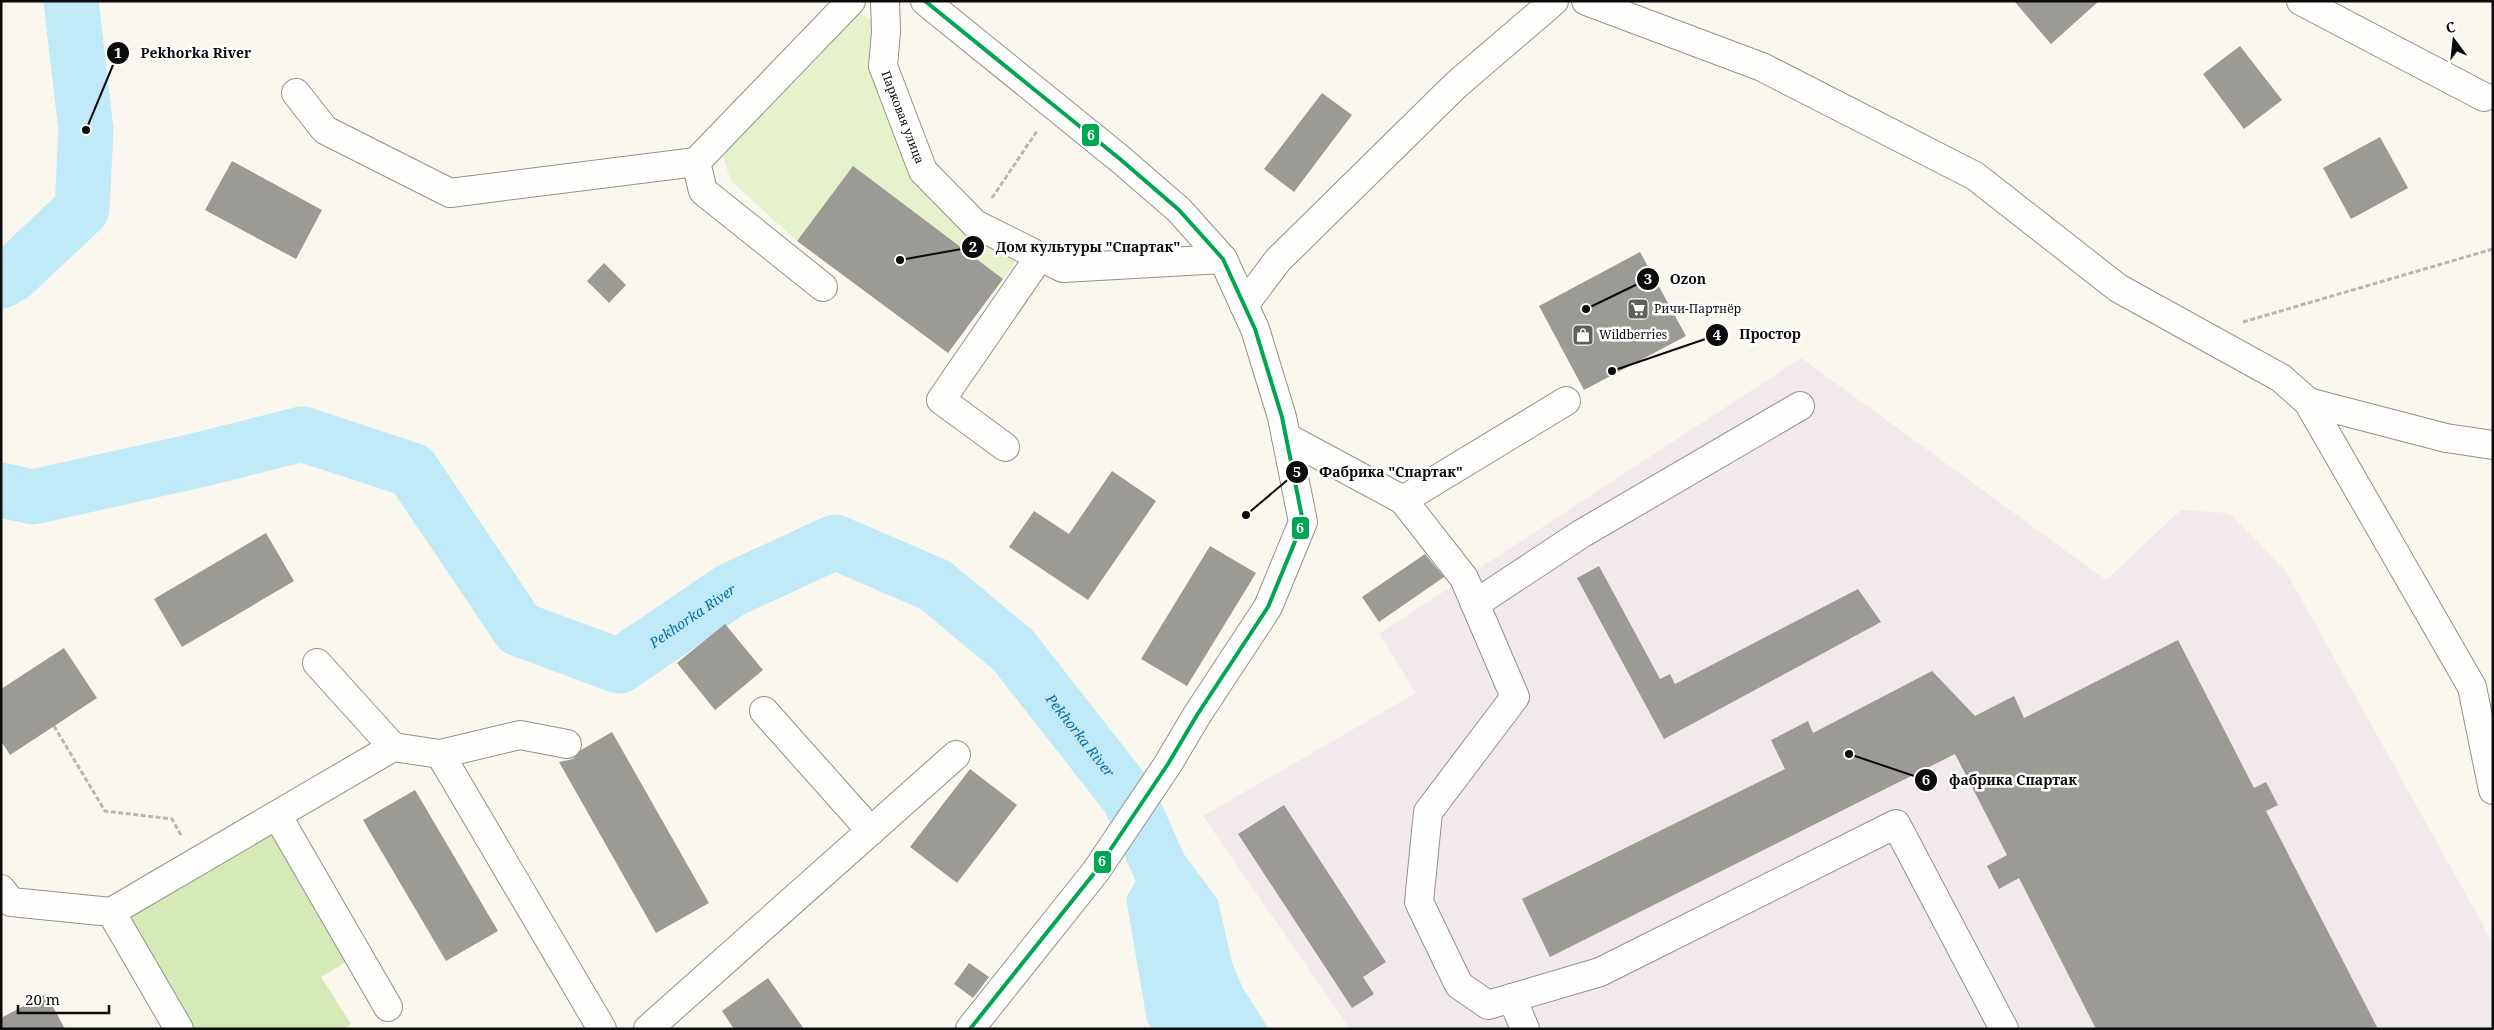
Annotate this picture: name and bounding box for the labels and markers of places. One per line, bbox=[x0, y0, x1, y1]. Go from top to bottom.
callout: Pekhorka River bbox=[106, 39, 261, 68]
callout: Дом культуры "Спартак" bbox=[961, 233, 1190, 262]
callout: Ozon bbox=[1635, 265, 1717, 294]
supermarket icon: Ричи-Партнёр bbox=[1626, 297, 1650, 321]
place label: Ричи-Партнёр bbox=[1654, 300, 1742, 317]
callout: Простор bbox=[1704, 320, 1811, 349]
shop icon: Wildberries bbox=[1571, 323, 1595, 347]
place label: Wildberries bbox=[1599, 326, 1667, 343]
callout: Фабрика "Спартак" bbox=[1284, 458, 1473, 487]
callout: фабрика Спартак bbox=[1914, 765, 2087, 794]

